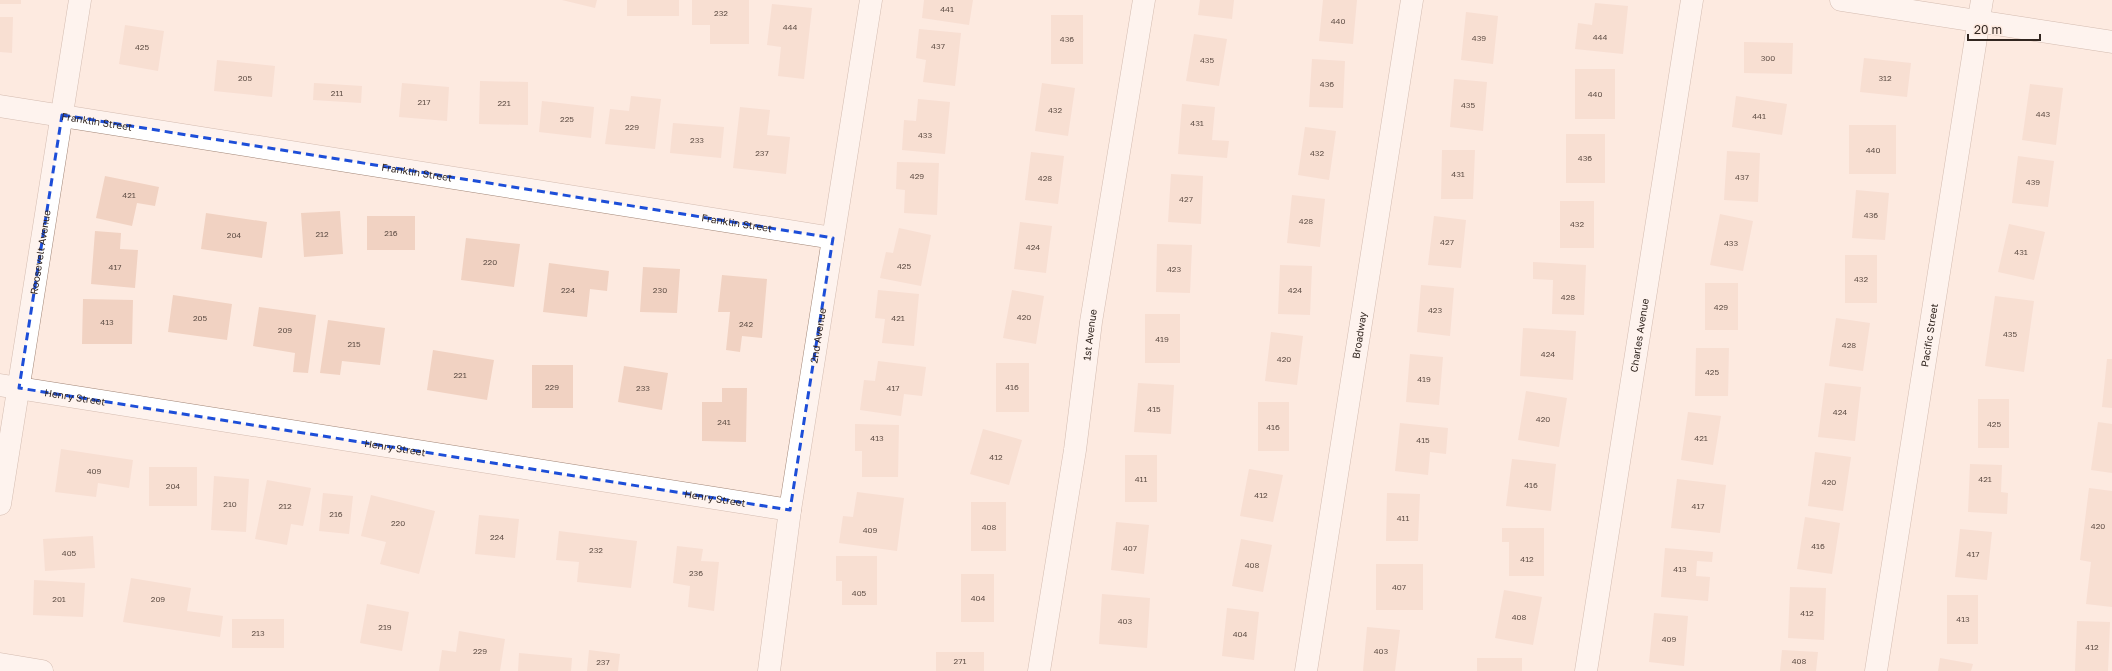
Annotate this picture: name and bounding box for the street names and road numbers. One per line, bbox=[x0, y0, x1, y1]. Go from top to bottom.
street label: Franklin Street bbox=[61, 110, 133, 133]
street label: Franklin Street bbox=[381, 161, 453, 184]
street label: Roosevelt Avenue bbox=[27, 209, 53, 295]
street label: Franklin Street bbox=[701, 211, 773, 234]
street label: Charles Avenue bbox=[1627, 297, 1651, 373]
street label: Pacific Street bbox=[1918, 303, 1940, 368]
street label: 2nd Avenue bbox=[807, 307, 828, 364]
street label: 1st Avenue bbox=[1080, 308, 1099, 361]
street label: Broadway bbox=[1349, 310, 1369, 359]
street label: Henry Street bbox=[44, 386, 106, 408]
street label: Henry Street bbox=[364, 437, 426, 458]
street label: Henry Street bbox=[684, 487, 746, 509]

